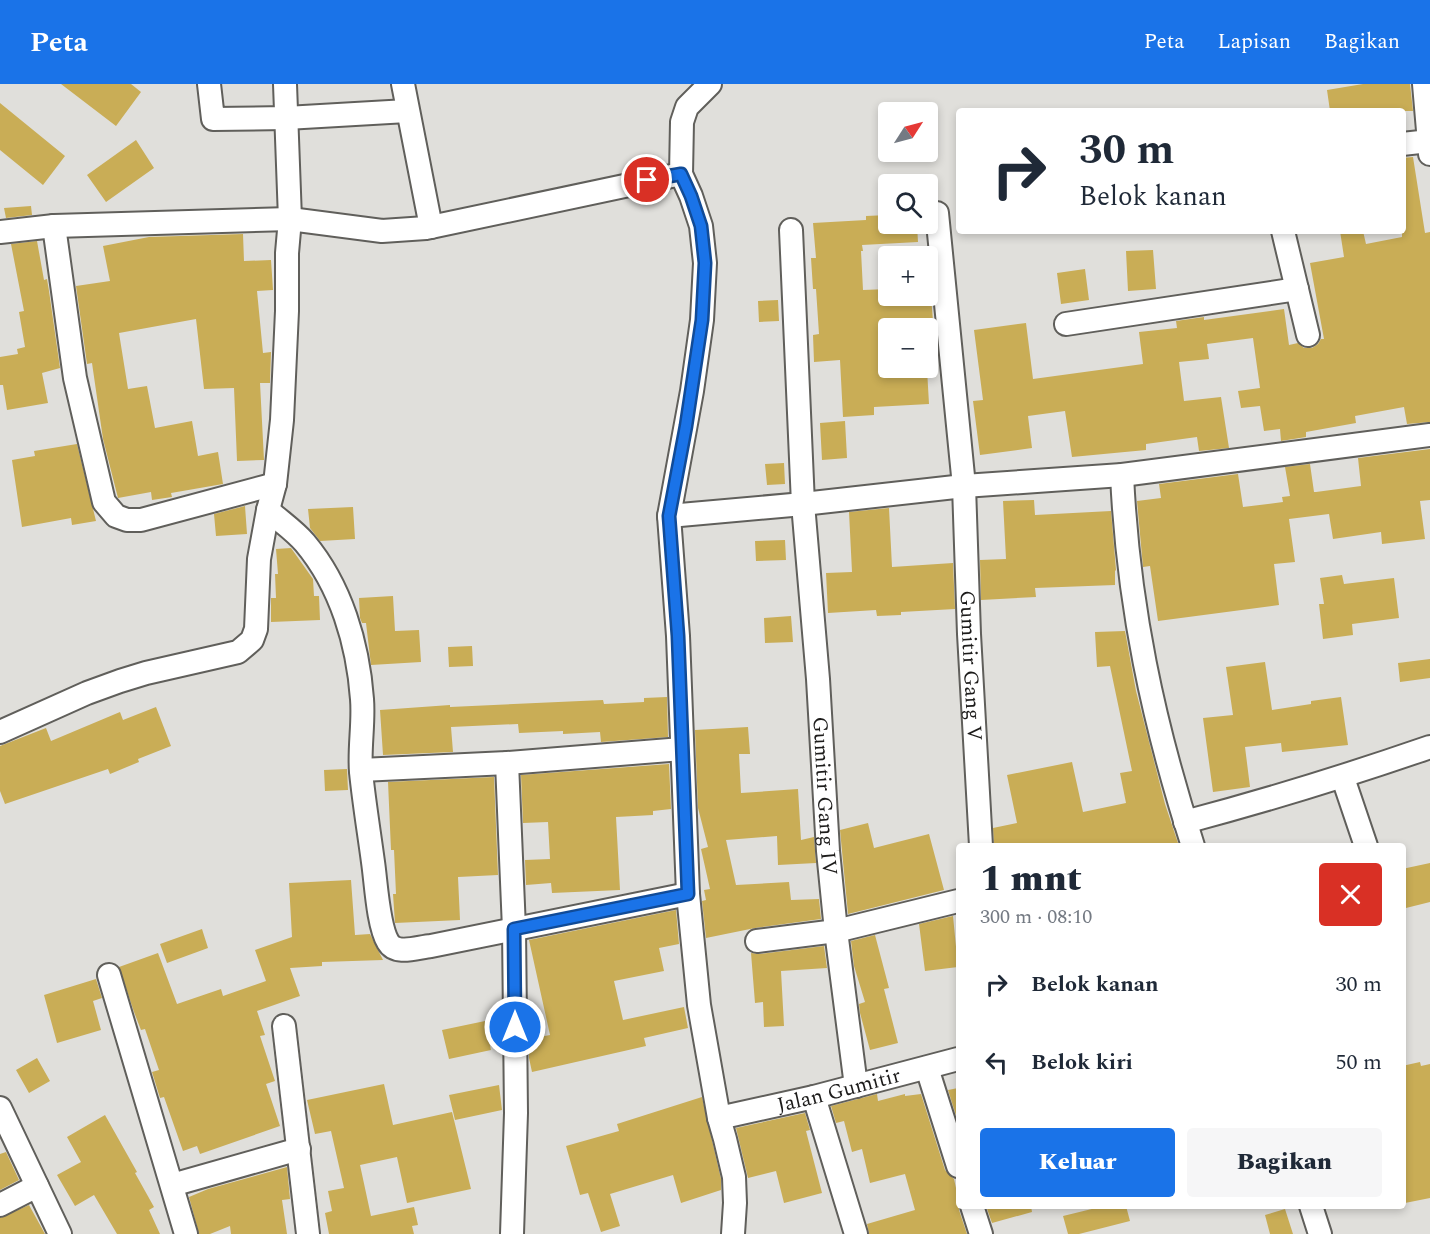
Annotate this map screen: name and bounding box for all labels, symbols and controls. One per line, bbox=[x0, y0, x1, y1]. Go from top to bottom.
text: Peta bbox=[30, 21, 88, 64]
text: Peta bbox=[1144, 26, 1184, 58]
text: Lapisan bbox=[1217, 26, 1291, 58]
text: Bagikan bbox=[1324, 26, 1400, 58]
north arrow bbox=[878, 102, 938, 162]
map controls bbox=[878, 102, 938, 378]
text: 30 m bbox=[1079, 119, 1174, 182]
icon: right bbox=[980, 132, 1058, 210]
pin bbox=[621, 154, 672, 205]
icon: arrive bbox=[630, 163, 663, 196]
button: search bbox=[878, 174, 938, 234]
text: Belok kanan bbox=[1079, 176, 1227, 218]
button: + bbox=[878, 246, 938, 306]
button: − bbox=[878, 318, 938, 378]
street label: Gumitir Gang V bbox=[951, 590, 990, 742]
street label: Gumitir Gang IV bbox=[803, 716, 845, 877]
text: 1 mnt bbox=[980, 852, 1082, 907]
button: close bbox=[1319, 863, 1382, 926]
text: 300 m · 08:10 bbox=[980, 902, 1092, 932]
icon: right bbox=[980, 968, 1013, 1001]
text: Belok kanan bbox=[1031, 968, 1159, 1001]
text: 30 m bbox=[1336, 968, 1382, 1001]
position arrow bbox=[483, 995, 547, 1059]
icon: left bbox=[980, 1046, 1013, 1079]
text: Belok kiri bbox=[1031, 1046, 1133, 1079]
text: 50 m bbox=[1336, 1046, 1382, 1079]
street label: Jalan Gumitir bbox=[774, 1060, 904, 1122]
button: Keluar bbox=[980, 1128, 1175, 1197]
button: Bagikan bbox=[1187, 1128, 1382, 1197]

